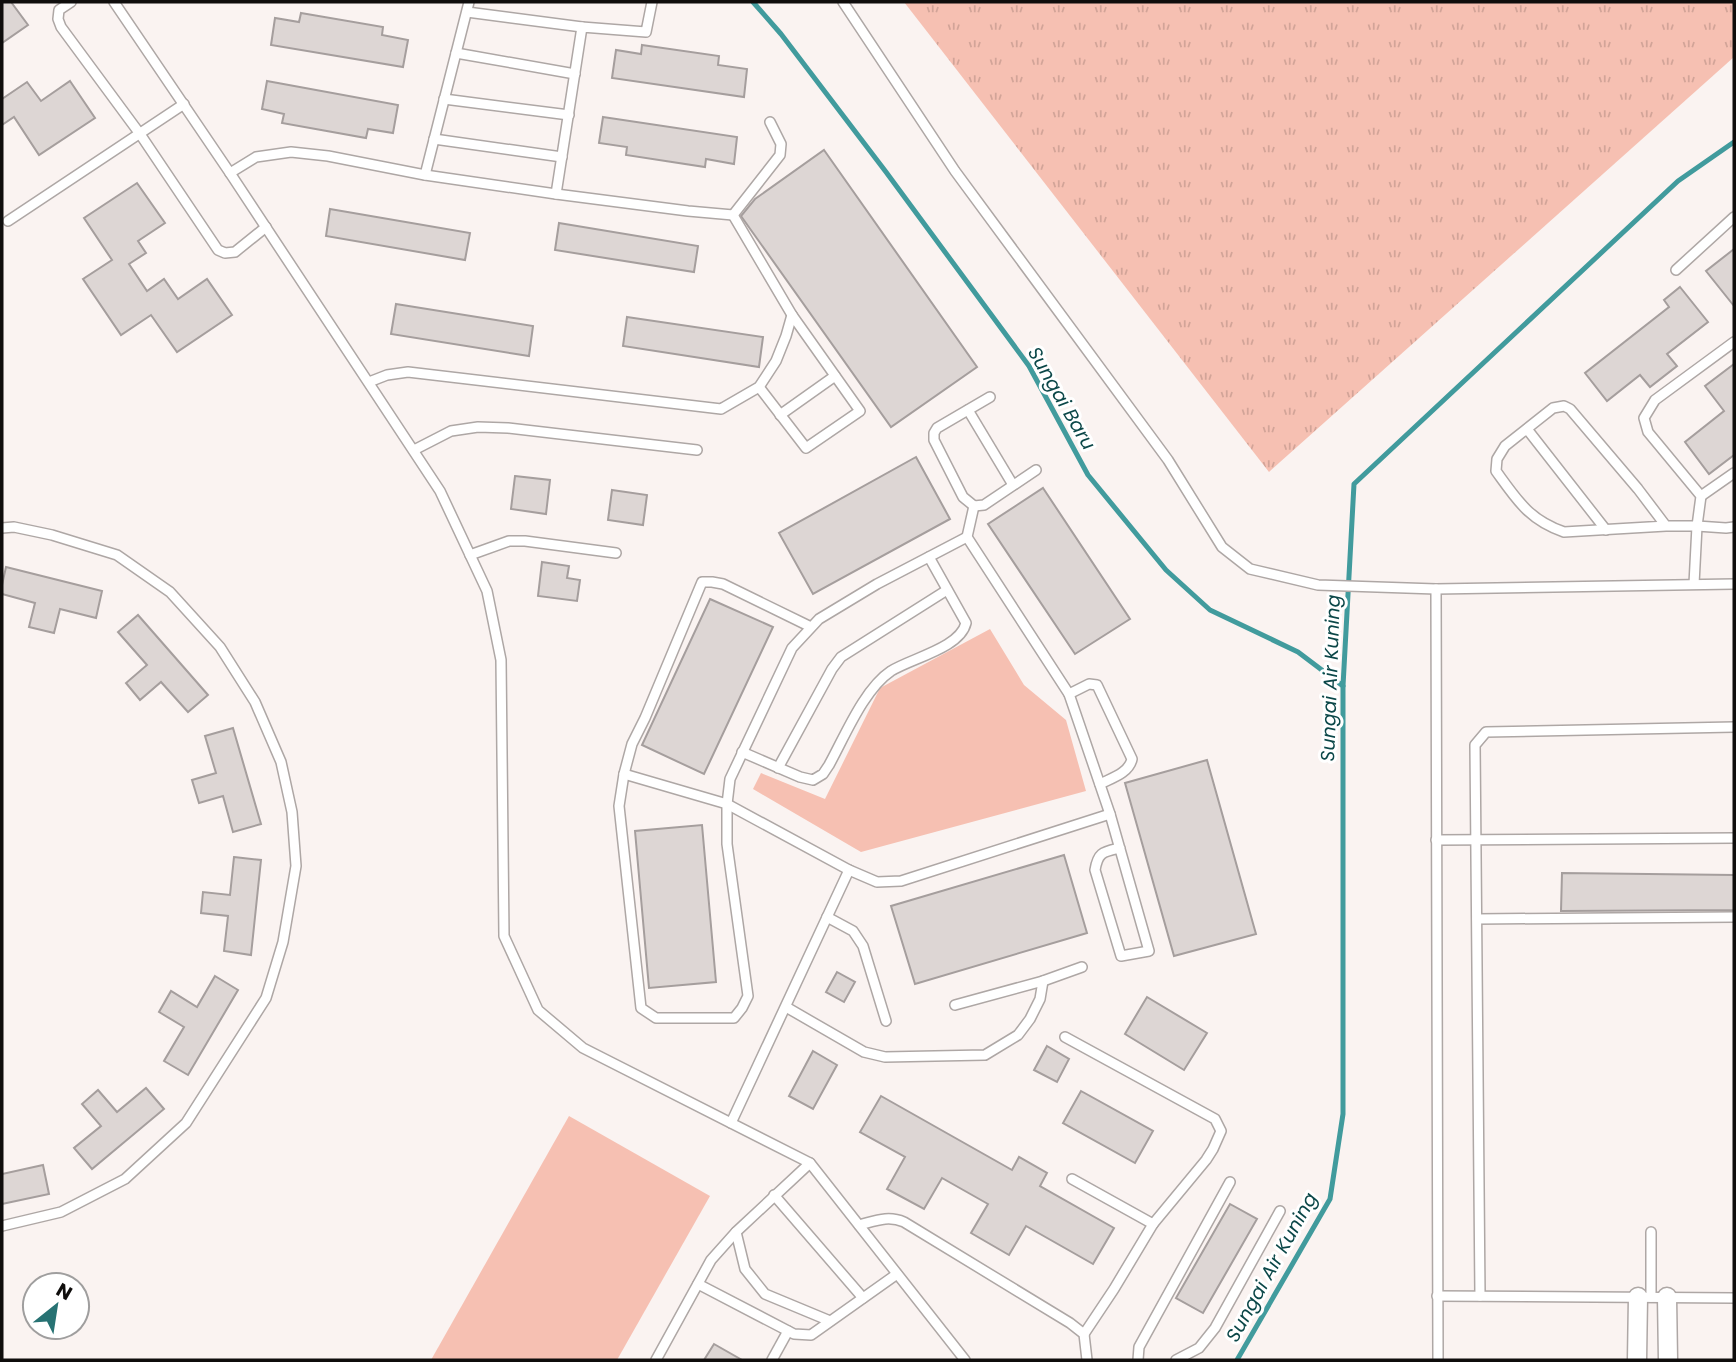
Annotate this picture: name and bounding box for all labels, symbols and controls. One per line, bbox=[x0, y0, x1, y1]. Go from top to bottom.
water label: Sungai Baru bbox=[1021, 342, 1102, 455]
water label: Sungai Air Kuning bbox=[1314, 594, 1347, 762]
water label: Sungai Air Kuning bbox=[1219, 1188, 1324, 1347]
north arrow bbox=[21, 1271, 91, 1341]
text: N bbox=[51, 1276, 77, 1307]

